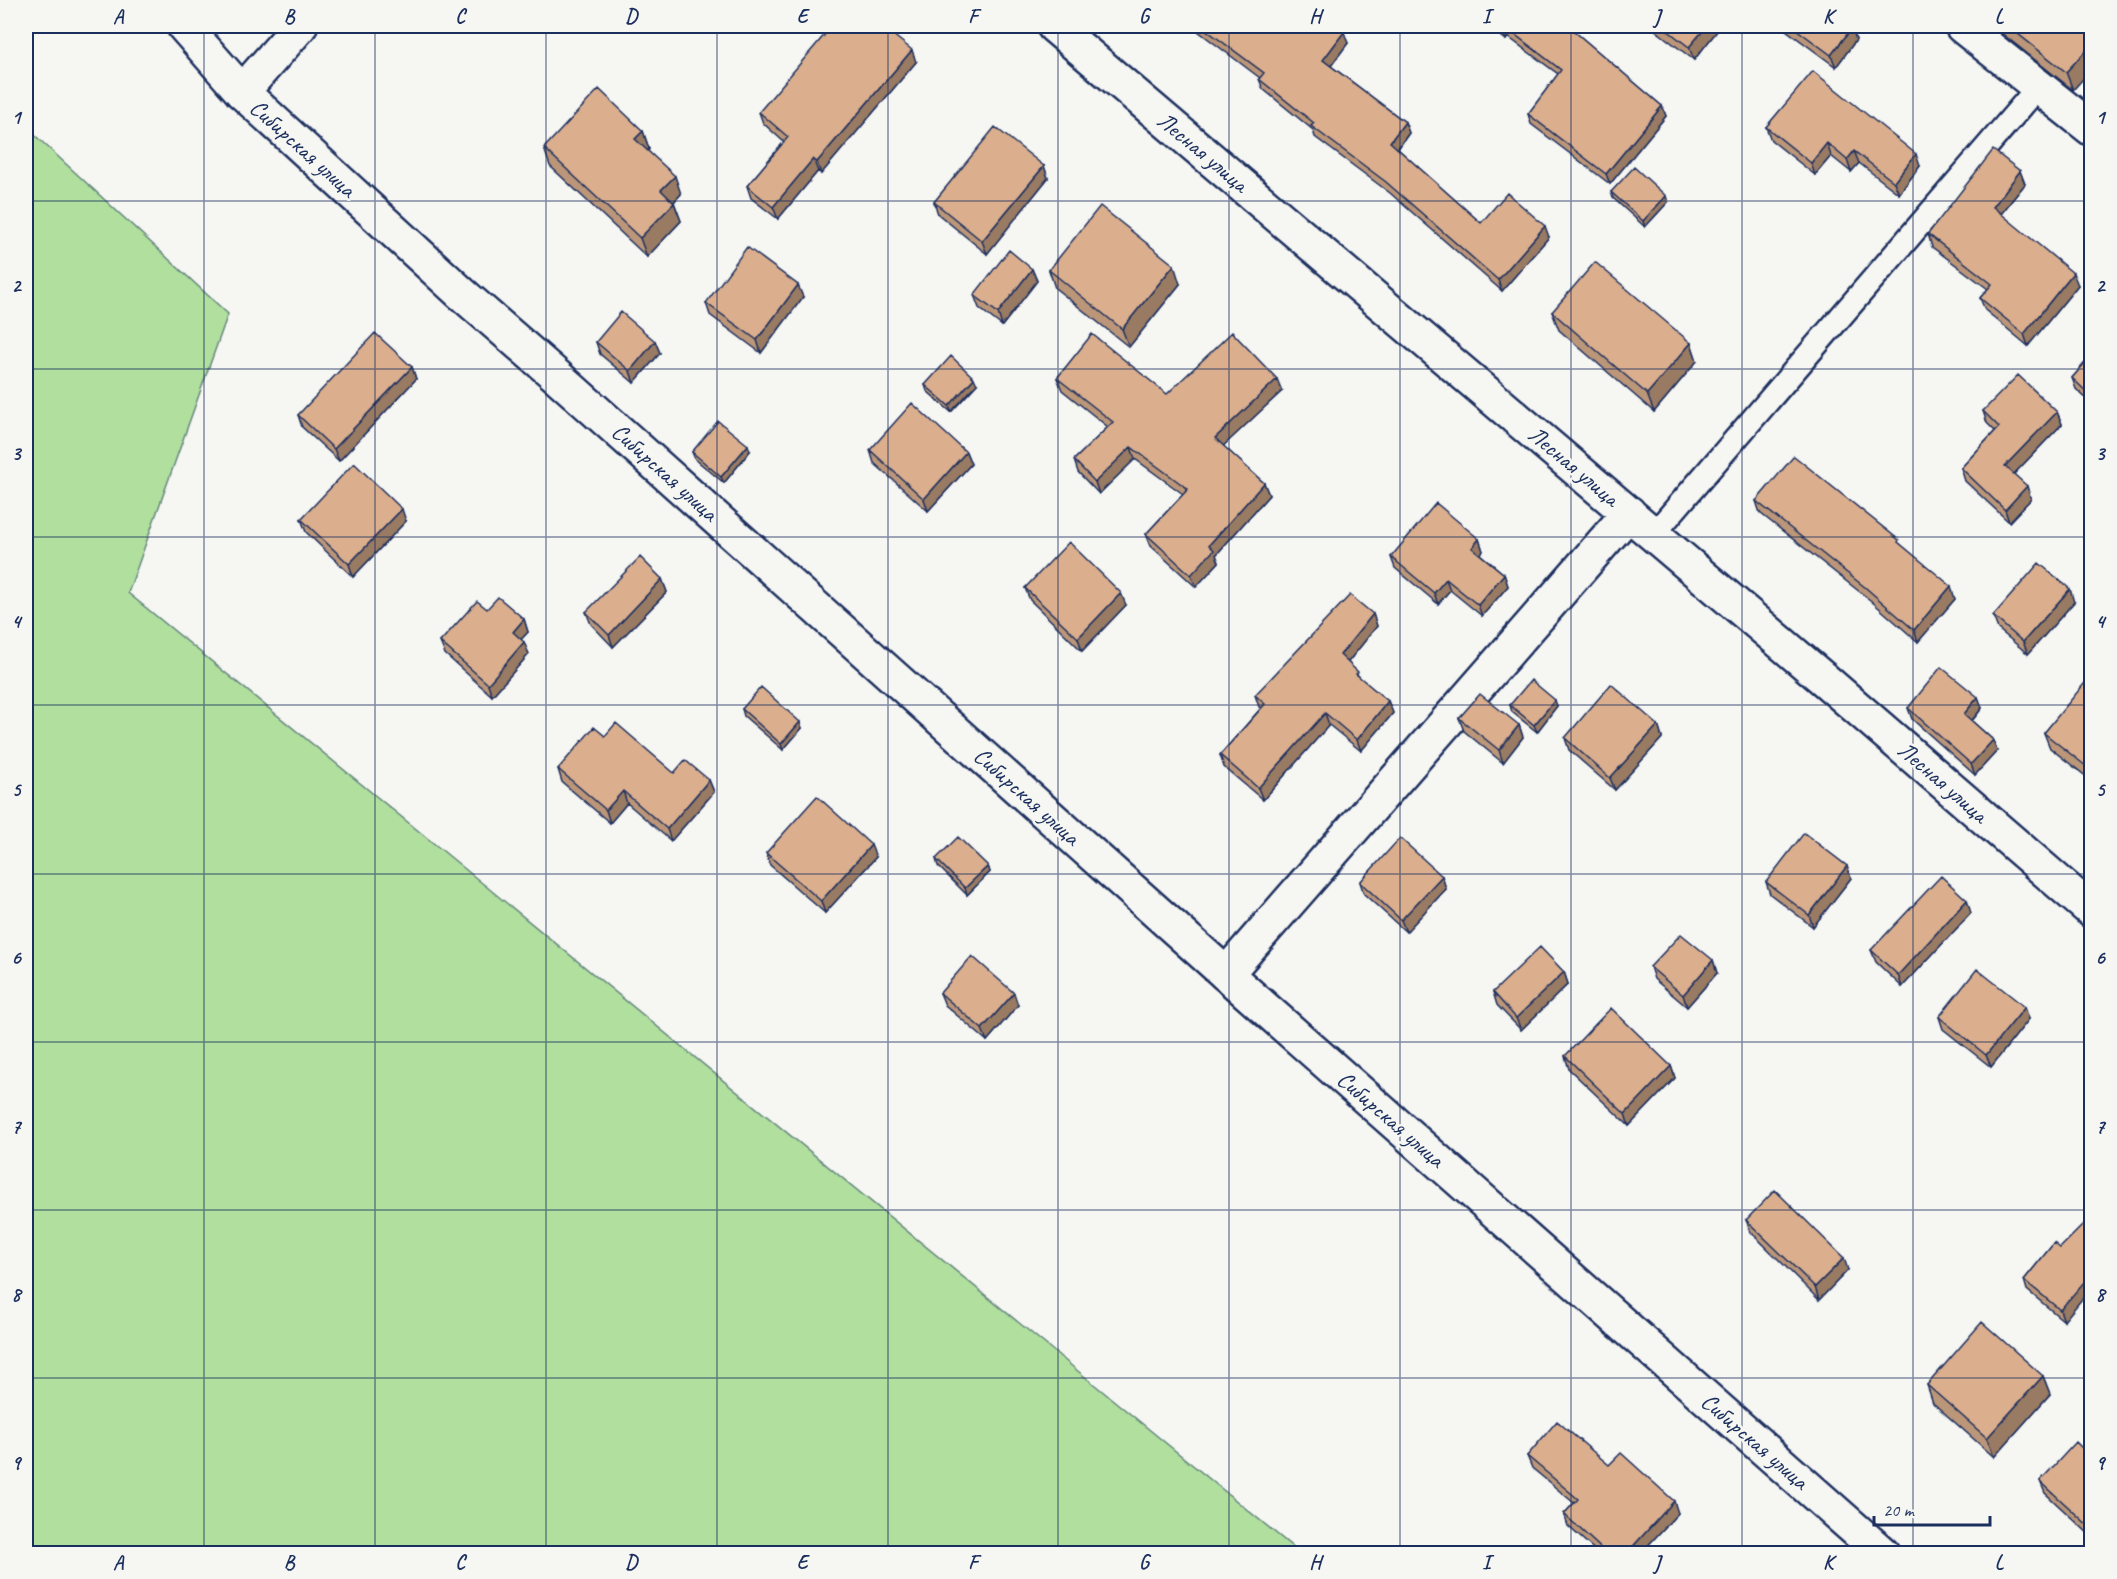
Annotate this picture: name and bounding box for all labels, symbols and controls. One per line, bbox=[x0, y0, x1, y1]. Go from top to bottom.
text: A bbox=[113, 4, 125, 29]
text: B bbox=[284, 4, 296, 29]
text: C bbox=[455, 4, 467, 29]
text: D bbox=[625, 4, 639, 29]
text: E bbox=[797, 4, 811, 29]
text: F bbox=[968, 4, 982, 29]
text: G bbox=[1139, 4, 1152, 29]
text: H bbox=[1309, 4, 1324, 29]
text: I bbox=[1482, 4, 1495, 29]
text: J bbox=[1652, 4, 1664, 29]
text: K bbox=[1823, 4, 1837, 29]
text: L bbox=[1995, 4, 2005, 29]
street label: Сибирская улица bbox=[244, 92, 364, 205]
text: 1 bbox=[12, 105, 23, 130]
street label: Лесная улица bbox=[1151, 105, 1256, 200]
text: 1 bbox=[2096, 105, 2107, 130]
text: 2 bbox=[12, 273, 23, 298]
text: 2 bbox=[2096, 273, 2107, 298]
street label: Сибирская улица bbox=[606, 416, 726, 529]
street label: Лесная улица bbox=[1522, 419, 1627, 514]
text: 3 bbox=[12, 441, 23, 466]
text: 3 bbox=[2096, 441, 2107, 466]
text: 4 bbox=[12, 609, 24, 634]
text: 4 bbox=[2096, 609, 2108, 634]
street label: Лесная улица bbox=[1892, 735, 1996, 831]
street label: Сибирская улица bbox=[968, 740, 1088, 853]
text: 5 bbox=[12, 777, 23, 802]
text: 5 bbox=[2096, 777, 2107, 802]
text: 6 bbox=[11, 945, 22, 970]
text: 6 bbox=[2095, 945, 2106, 970]
street label: Сибирская улица bbox=[1331, 1064, 1452, 1175]
text: 7 bbox=[12, 1114, 23, 1139]
text: 7 bbox=[2096, 1114, 2107, 1139]
text: 8 bbox=[12, 1282, 24, 1307]
text: 8 bbox=[2096, 1282, 2108, 1307]
street label: Сибирская улица bbox=[1695, 1386, 1816, 1497]
text: 9 bbox=[12, 1450, 23, 1475]
text: 9 bbox=[2096, 1450, 2107, 1475]
scale bar bbox=[1874, 1489, 1990, 1527]
text: 20 m bbox=[1883, 1499, 1916, 1521]
text: A bbox=[113, 1550, 125, 1575]
text: B bbox=[284, 1550, 296, 1575]
text: C bbox=[455, 1550, 467, 1575]
text: D bbox=[625, 1550, 639, 1575]
text: E bbox=[797, 1550, 811, 1575]
text: F bbox=[968, 1550, 982, 1575]
text: G bbox=[1139, 1550, 1152, 1575]
text: H bbox=[1309, 1550, 1324, 1575]
text: I bbox=[1482, 1550, 1495, 1575]
text: J bbox=[1652, 1550, 1664, 1575]
text: K bbox=[1823, 1550, 1837, 1575]
text: L bbox=[1995, 1550, 2005, 1575]

